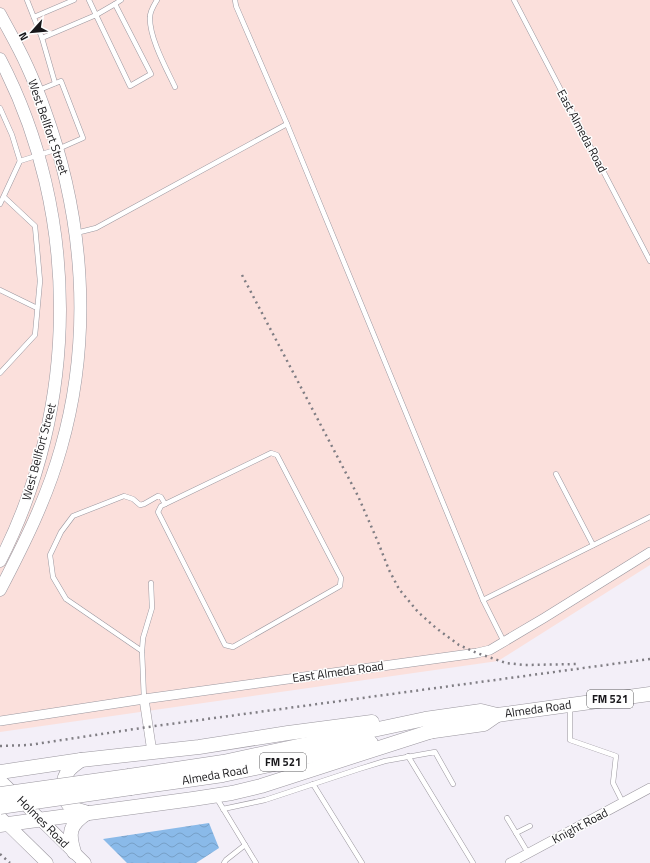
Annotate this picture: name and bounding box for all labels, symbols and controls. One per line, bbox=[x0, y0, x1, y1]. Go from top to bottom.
north arrow bbox=[12, 12, 52, 52]
text: N bbox=[14, 30, 32, 44]
street label: West Bellfort Street bbox=[23, 76, 74, 178]
street label: East Almeda Road bbox=[552, 86, 612, 176]
street label: West Bellfort Street bbox=[16, 400, 61, 503]
street label: East Almeda Road bbox=[291, 656, 385, 687]
road number: FM 521 bbox=[587, 690, 633, 708]
street label: Almeda Road bbox=[503, 694, 572, 723]
road number: FM 521 bbox=[260, 753, 306, 771]
street label: Almeda Road bbox=[180, 759, 250, 790]
street label: Holmes Road bbox=[13, 791, 74, 852]
street label: Knight Road bbox=[548, 803, 611, 848]

